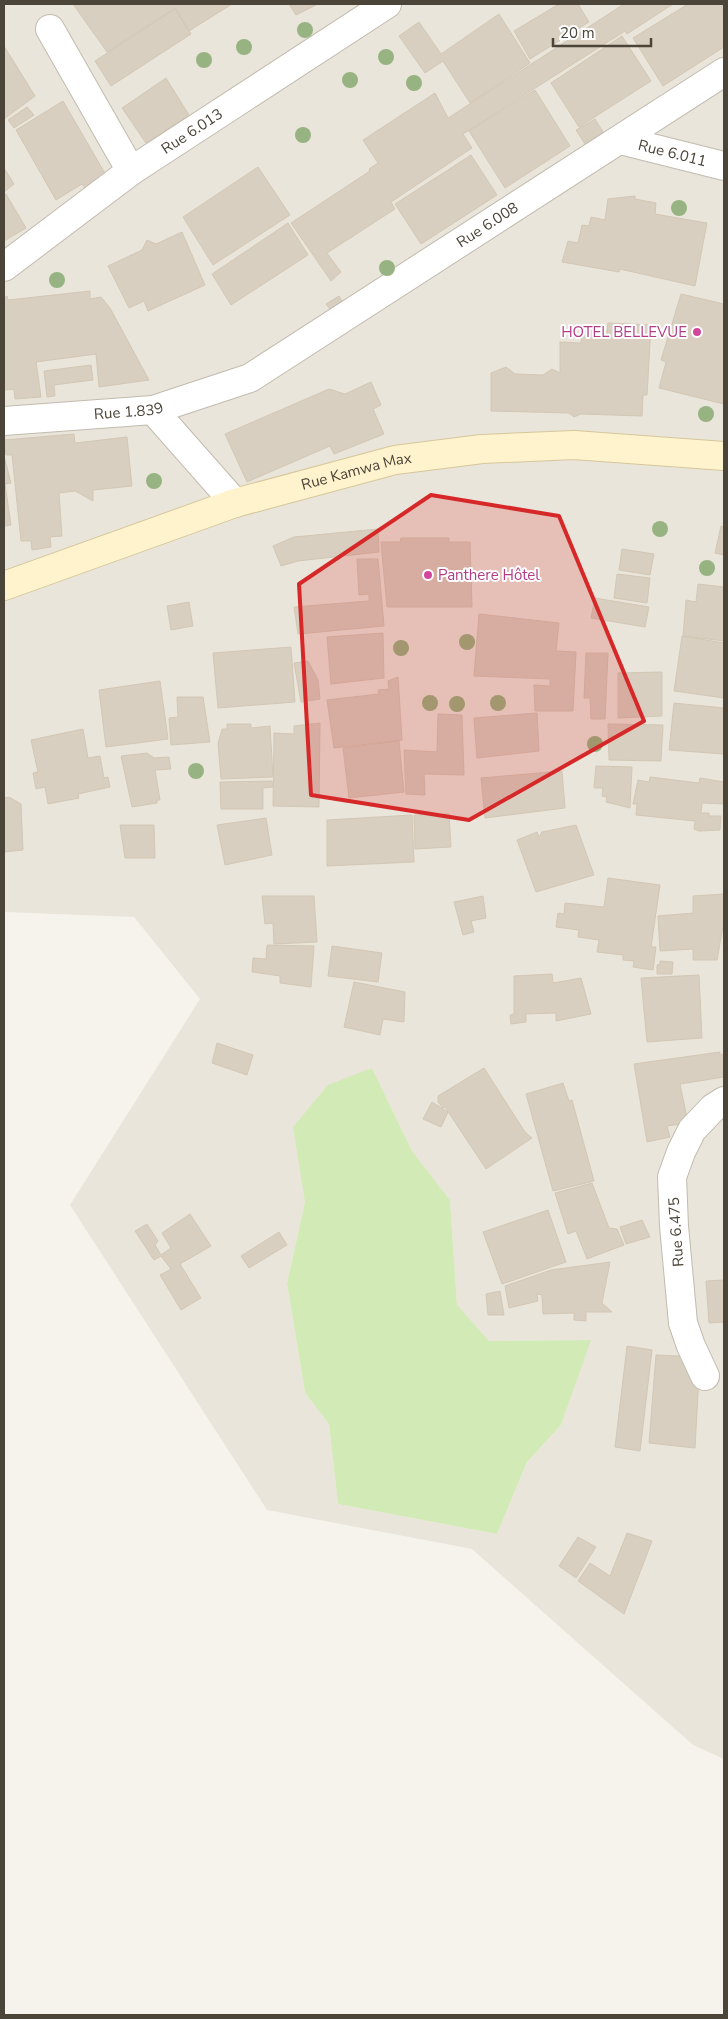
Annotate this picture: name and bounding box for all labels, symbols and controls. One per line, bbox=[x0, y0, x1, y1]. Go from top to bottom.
scale bar bbox=[553, 15, 650, 47]
text: 20 m bbox=[560, 23, 595, 43]
street label: Rue 6.013 bbox=[157, 104, 227, 159]
street label: Rue 6.011 bbox=[636, 135, 709, 171]
street label: Rue 6.008 bbox=[453, 197, 522, 252]
place label: HOTEL BELLEVUE bbox=[561, 322, 687, 342]
marker: HOTEL BELLEVUE bbox=[691, 326, 703, 338]
street label: Rue 1.839 bbox=[93, 397, 166, 424]
street label: Rue Kamwa Max bbox=[299, 448, 413, 495]
place label: Panthere Hôtel bbox=[438, 565, 540, 585]
marker: Panthere Hôtel bbox=[422, 569, 434, 581]
street label: Rue 6.475 bbox=[664, 1197, 688, 1267]

